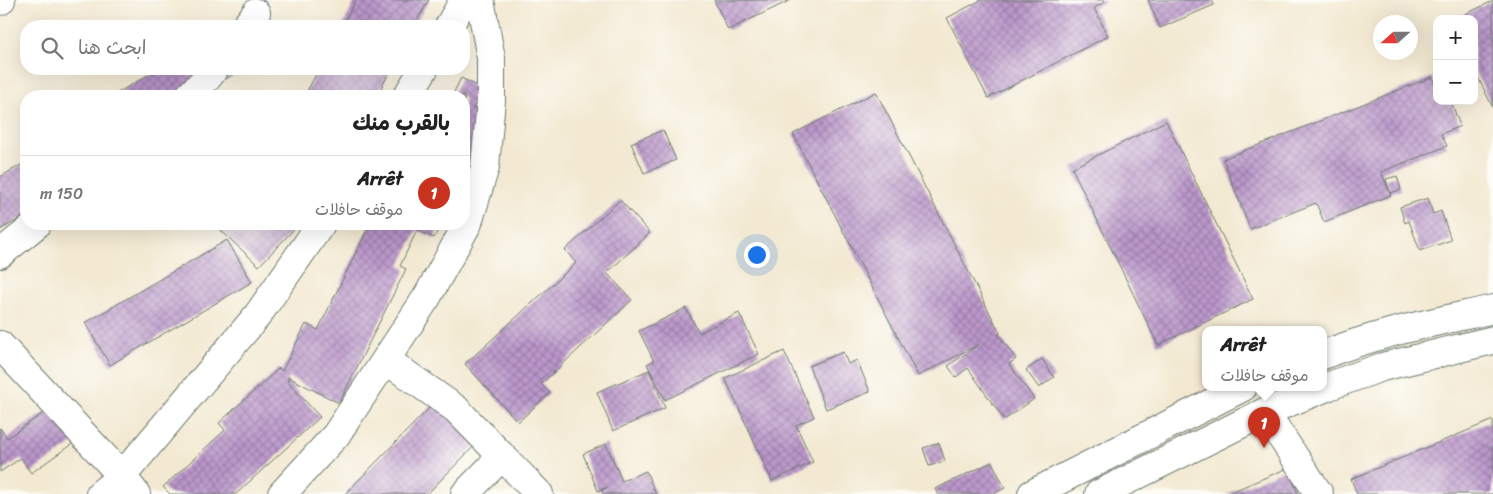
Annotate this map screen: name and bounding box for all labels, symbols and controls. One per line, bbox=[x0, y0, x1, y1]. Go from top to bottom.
north arrow bbox=[1373, 15, 1418, 60]
map controls bbox=[1433, 15, 1478, 105]
button: + bbox=[1433, 15, 1478, 60]
search box bbox=[20, 20, 470, 75]
text: ابحث هنا bbox=[78, 31, 146, 64]
icon: search bbox=[38, 34, 66, 62]
button: − bbox=[1433, 60, 1478, 105]
text: بالقرب منك bbox=[352, 104, 450, 142]
text: Arrêt bbox=[358, 162, 403, 195]
text: 150 m bbox=[40, 179, 83, 208]
text: 1 bbox=[431, 179, 437, 208]
text: موقف حافلات bbox=[315, 195, 403, 224]
your location bbox=[744, 242, 770, 268]
popup bbox=[1202, 326, 1327, 391]
text: Arrêt bbox=[1221, 328, 1266, 361]
text: موقف حافلات bbox=[1221, 361, 1308, 390]
pin: 1 bbox=[1248, 407, 1280, 448]

